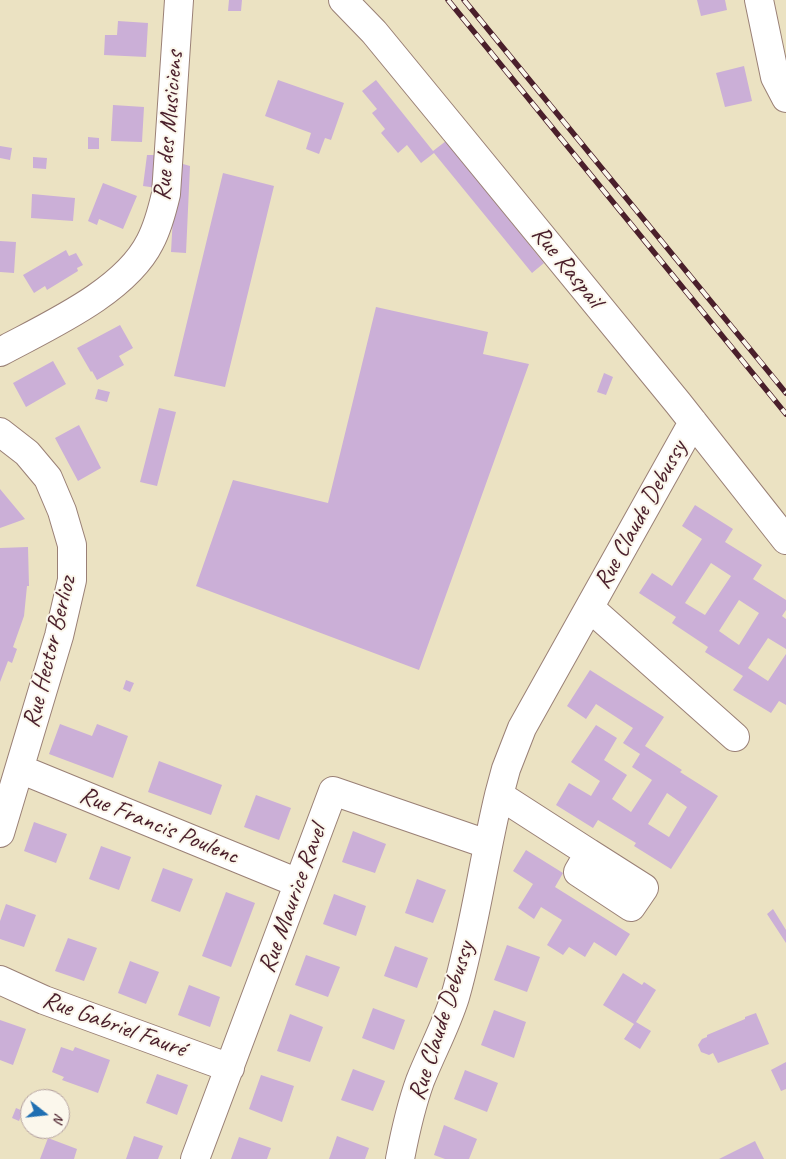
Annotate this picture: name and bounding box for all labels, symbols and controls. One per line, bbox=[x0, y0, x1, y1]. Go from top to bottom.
street label: Rue des Musiciens bbox=[148, 50, 190, 202]
street label: Rue Raspail bbox=[525, 220, 609, 314]
street label: Rue Claude Debussy bbox=[588, 436, 694, 594]
street label: Rue Hector Berlioz bbox=[17, 573, 83, 731]
street label: Rue Francis Poulenc bbox=[75, 780, 243, 872]
street label: Rue Maurice Ravel bbox=[252, 821, 334, 977]
street label: Rue Claude Debussy bbox=[402, 938, 482, 1104]
street label: Rue Gabriel Fauré bbox=[38, 985, 190, 1065]
north arrow bbox=[20, 1089, 70, 1139]
text: N bbox=[50, 1111, 68, 1125]

